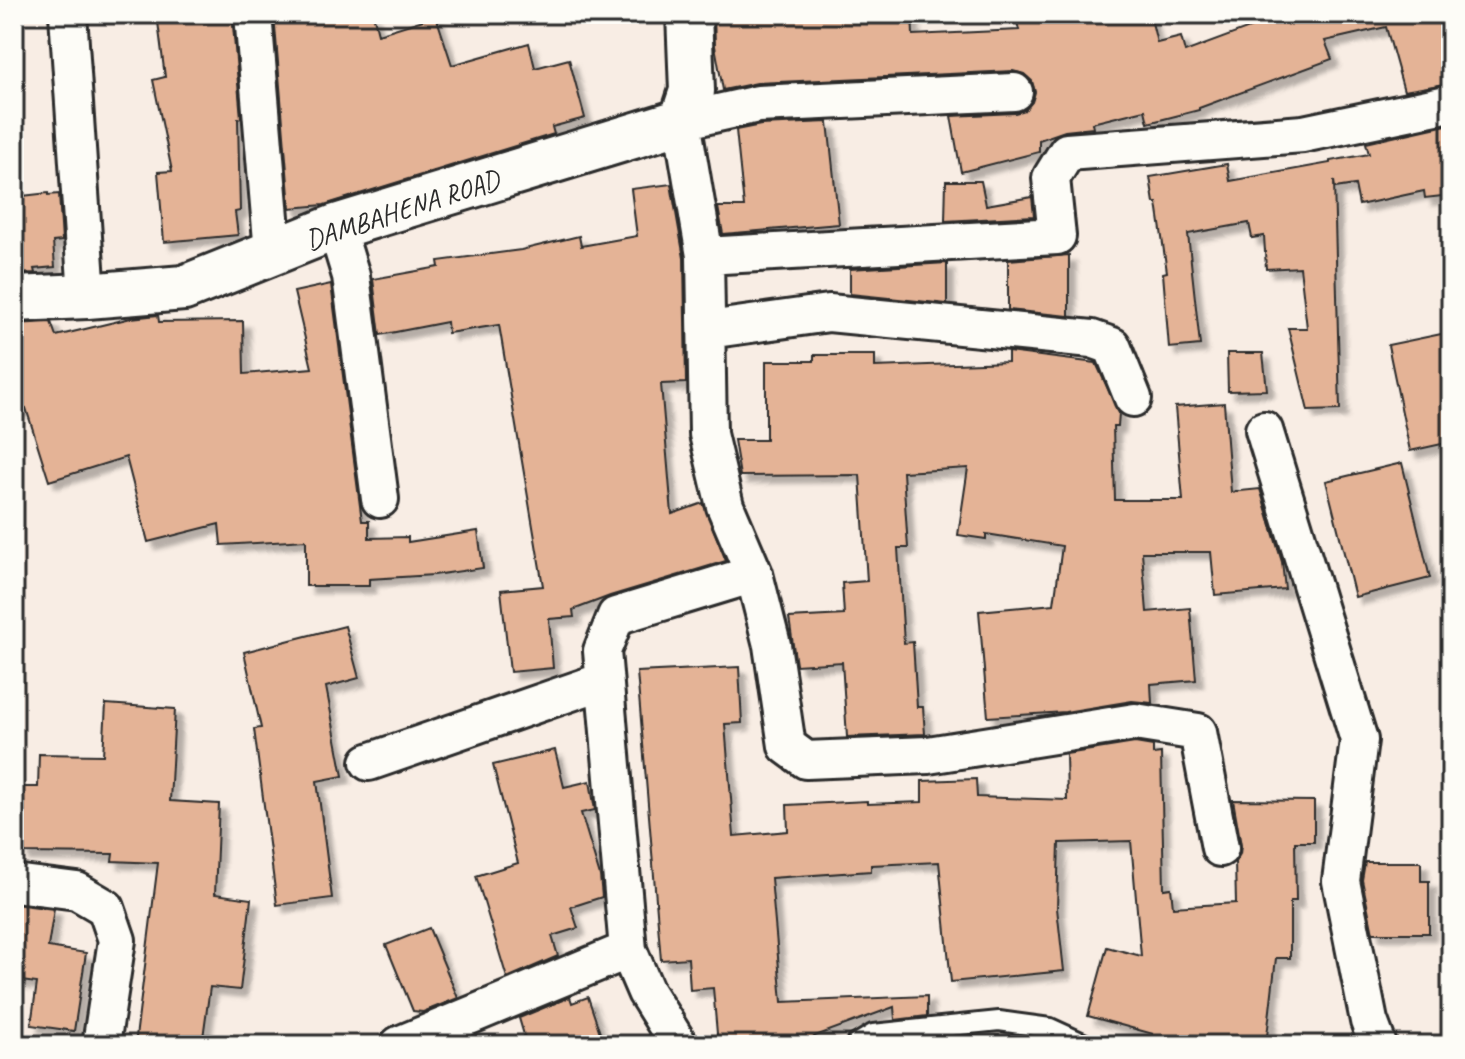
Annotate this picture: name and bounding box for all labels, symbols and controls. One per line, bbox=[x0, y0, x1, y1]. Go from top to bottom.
street label: DAMBAHENA ROAD bbox=[301, 161, 506, 257]

